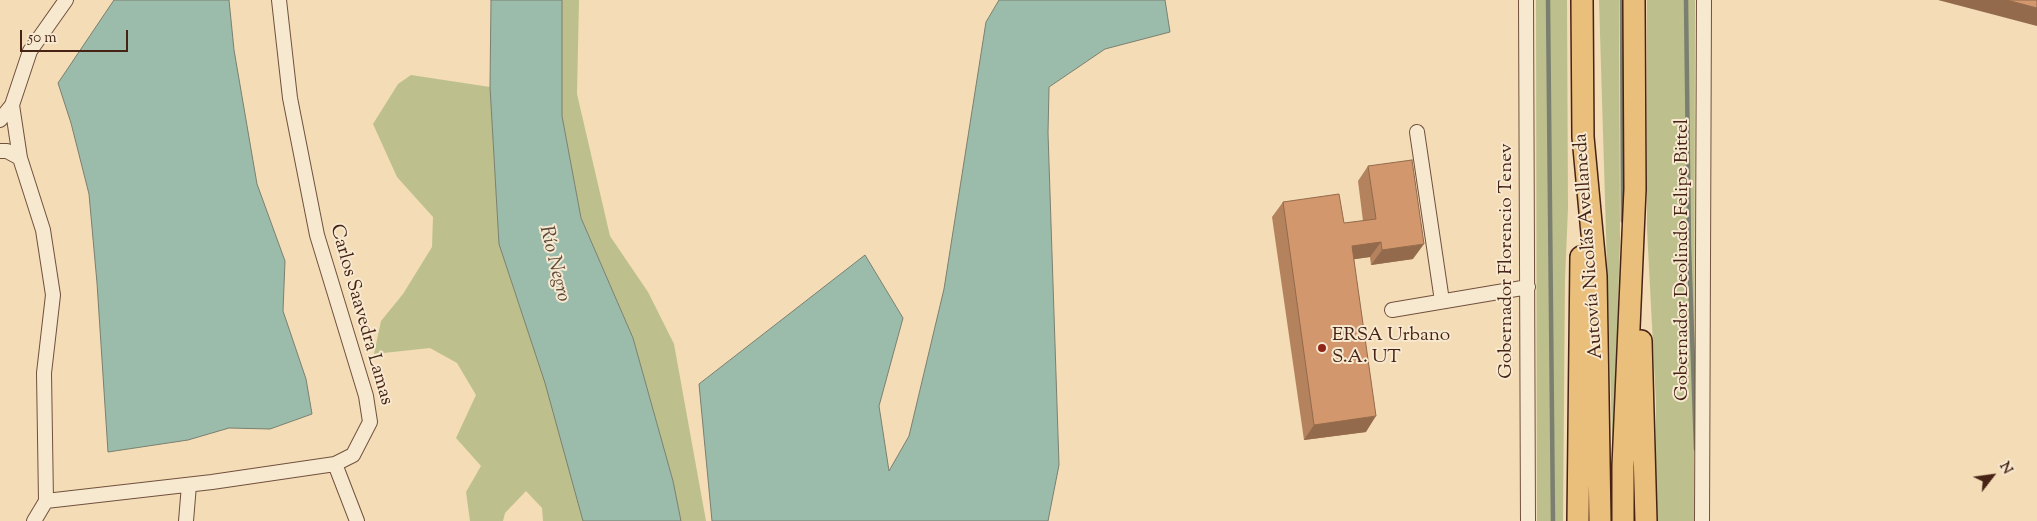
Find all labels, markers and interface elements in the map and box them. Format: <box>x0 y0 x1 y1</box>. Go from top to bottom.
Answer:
scale bar <box>22 20 130 52</box>
text: 50 m <box>28 28 57 49</box>
street label: Gobernador Deolindo Felipe Bittel <box>1673 119 1695 401</box>
street label: Autovía Nicolás Avellaneda <box>1571 132 1609 360</box>
street label: Gobernador Florencio Tenev <box>1497 143 1519 379</box>
street label: Carlos Saavedra Lamas <box>323 222 397 408</box>
water label: Río Negro <box>532 224 574 304</box>
place label: ERSA Urbano S.A. UT <box>1332 326 1450 370</box>
marker: ERSA Urbano S.A. UT <box>1316 342 1328 354</box>
north arrow <box>1967 451 2017 501</box>
text: N <box>1994 459 2016 478</box>

